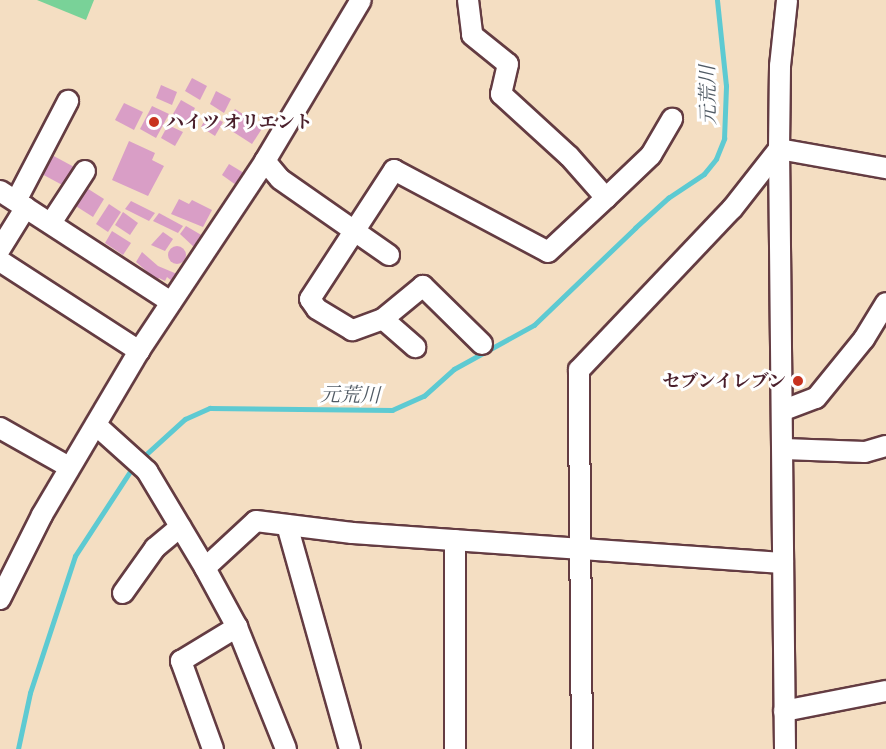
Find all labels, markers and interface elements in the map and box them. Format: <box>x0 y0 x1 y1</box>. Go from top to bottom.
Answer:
water label: 元荒川 <box>695 65 721 125</box>
place label: ハイツ オリエント <box>166 111 313 133</box>
marker: ハイツ オリエント <box>147 115 161 129</box>
place label: セブンイレブン <box>660 370 786 392</box>
marker: セブンイレブン <box>791 374 805 388</box>
water label: 元荒川 <box>320 382 380 408</box>

